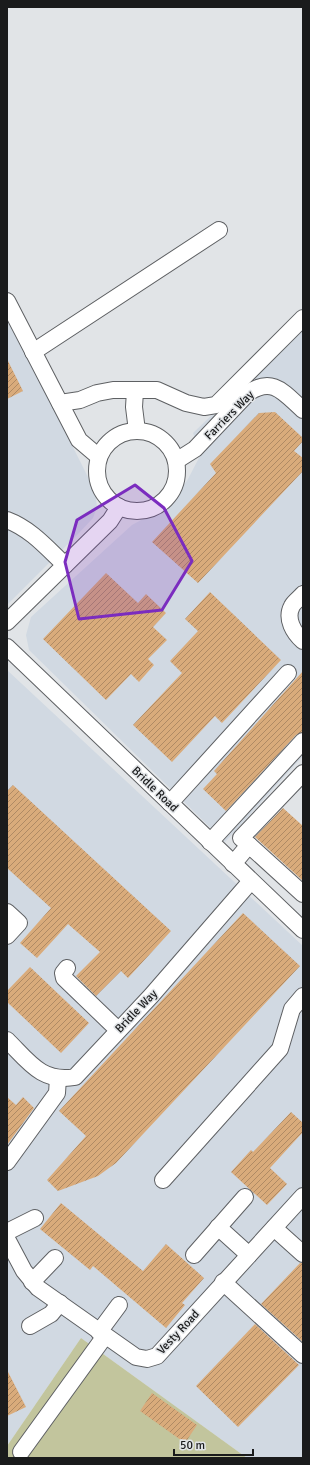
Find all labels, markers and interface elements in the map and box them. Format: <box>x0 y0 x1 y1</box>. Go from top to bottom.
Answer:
street label: Farriers Way <box>201 387 258 443</box>
street label: Bridle Road <box>128 763 181 815</box>
street label: Bridle Way <box>112 986 161 1036</box>
street label: Vesty Road <box>154 1307 203 1358</box>
scale bar <box>174 1431 253 1457</box>
text: 50 m <box>180 1438 205 1453</box>

